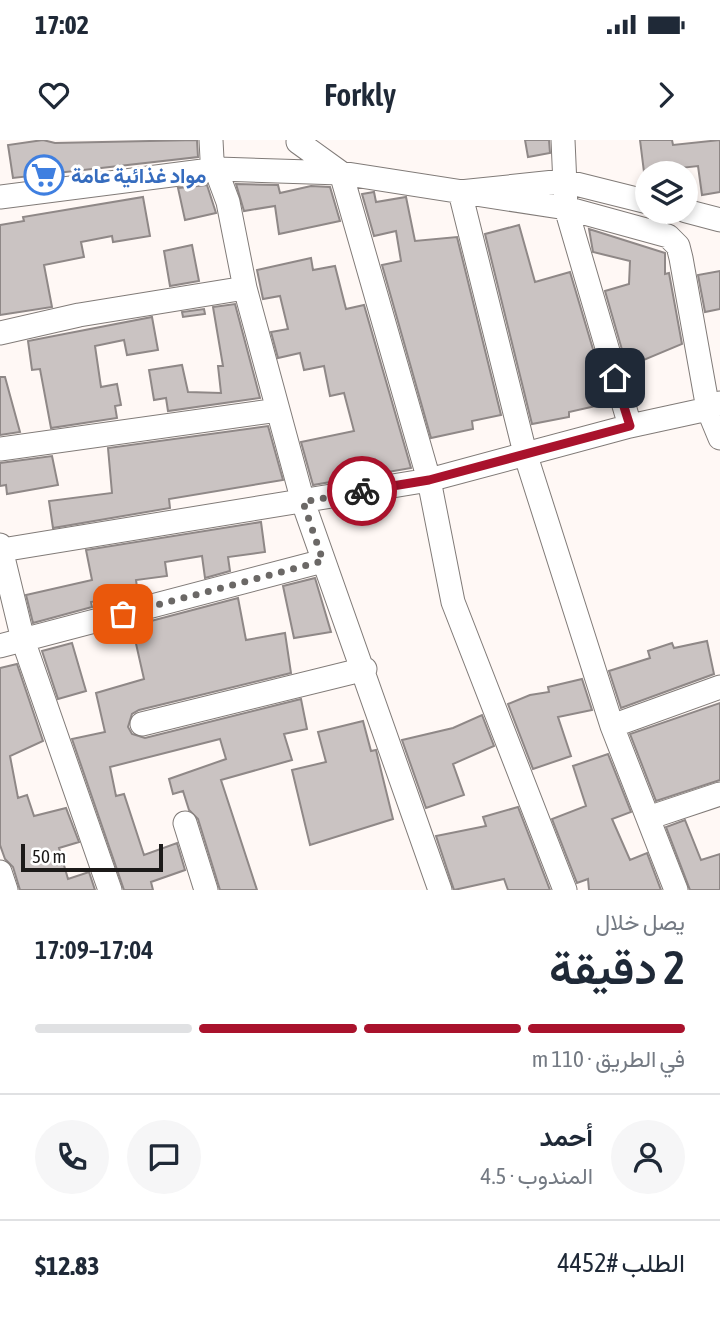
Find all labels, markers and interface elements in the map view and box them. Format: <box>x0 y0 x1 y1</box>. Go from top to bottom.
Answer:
text: 17:02 <box>35 10 89 40</box>
icon: heart <box>35 76 73 114</box>
text: Forkly <box>324 76 396 113</box>
icon: forward <box>647 76 685 114</box>
supermarket icon: مواد غذائية عامة <box>23 154 65 196</box>
map controls <box>635 161 698 224</box>
button: layers <box>635 161 698 224</box>
place label: مواد غذائية عامة <box>71 163 206 189</box>
pin <box>585 348 645 408</box>
icon: home <box>596 359 634 397</box>
courier <box>327 456 397 526</box>
icon: bike <box>343 472 381 510</box>
pin <box>93 584 153 644</box>
icon: bag <box>104 595 142 633</box>
scale bar <box>21 841 163 873</box>
text: 50 m <box>32 845 66 867</box>
text: يصل خلال <box>596 909 685 935</box>
text: 17:04–17:09 <box>35 935 153 965</box>
text: 2 دقيقة <box>549 941 685 994</box>
text: في الطريق · 110 m <box>532 1046 685 1072</box>
button: phone <box>35 1120 109 1194</box>
button: chat <box>127 1120 201 1194</box>
button: person <box>611 1120 685 1194</box>
text: أحمد <box>540 1122 593 1152</box>
text: المندوب · 4.5 <box>481 1163 593 1189</box>
text: الطلب #4452 <box>558 1248 685 1278</box>
text: $12.83 <box>35 1251 99 1281</box>

